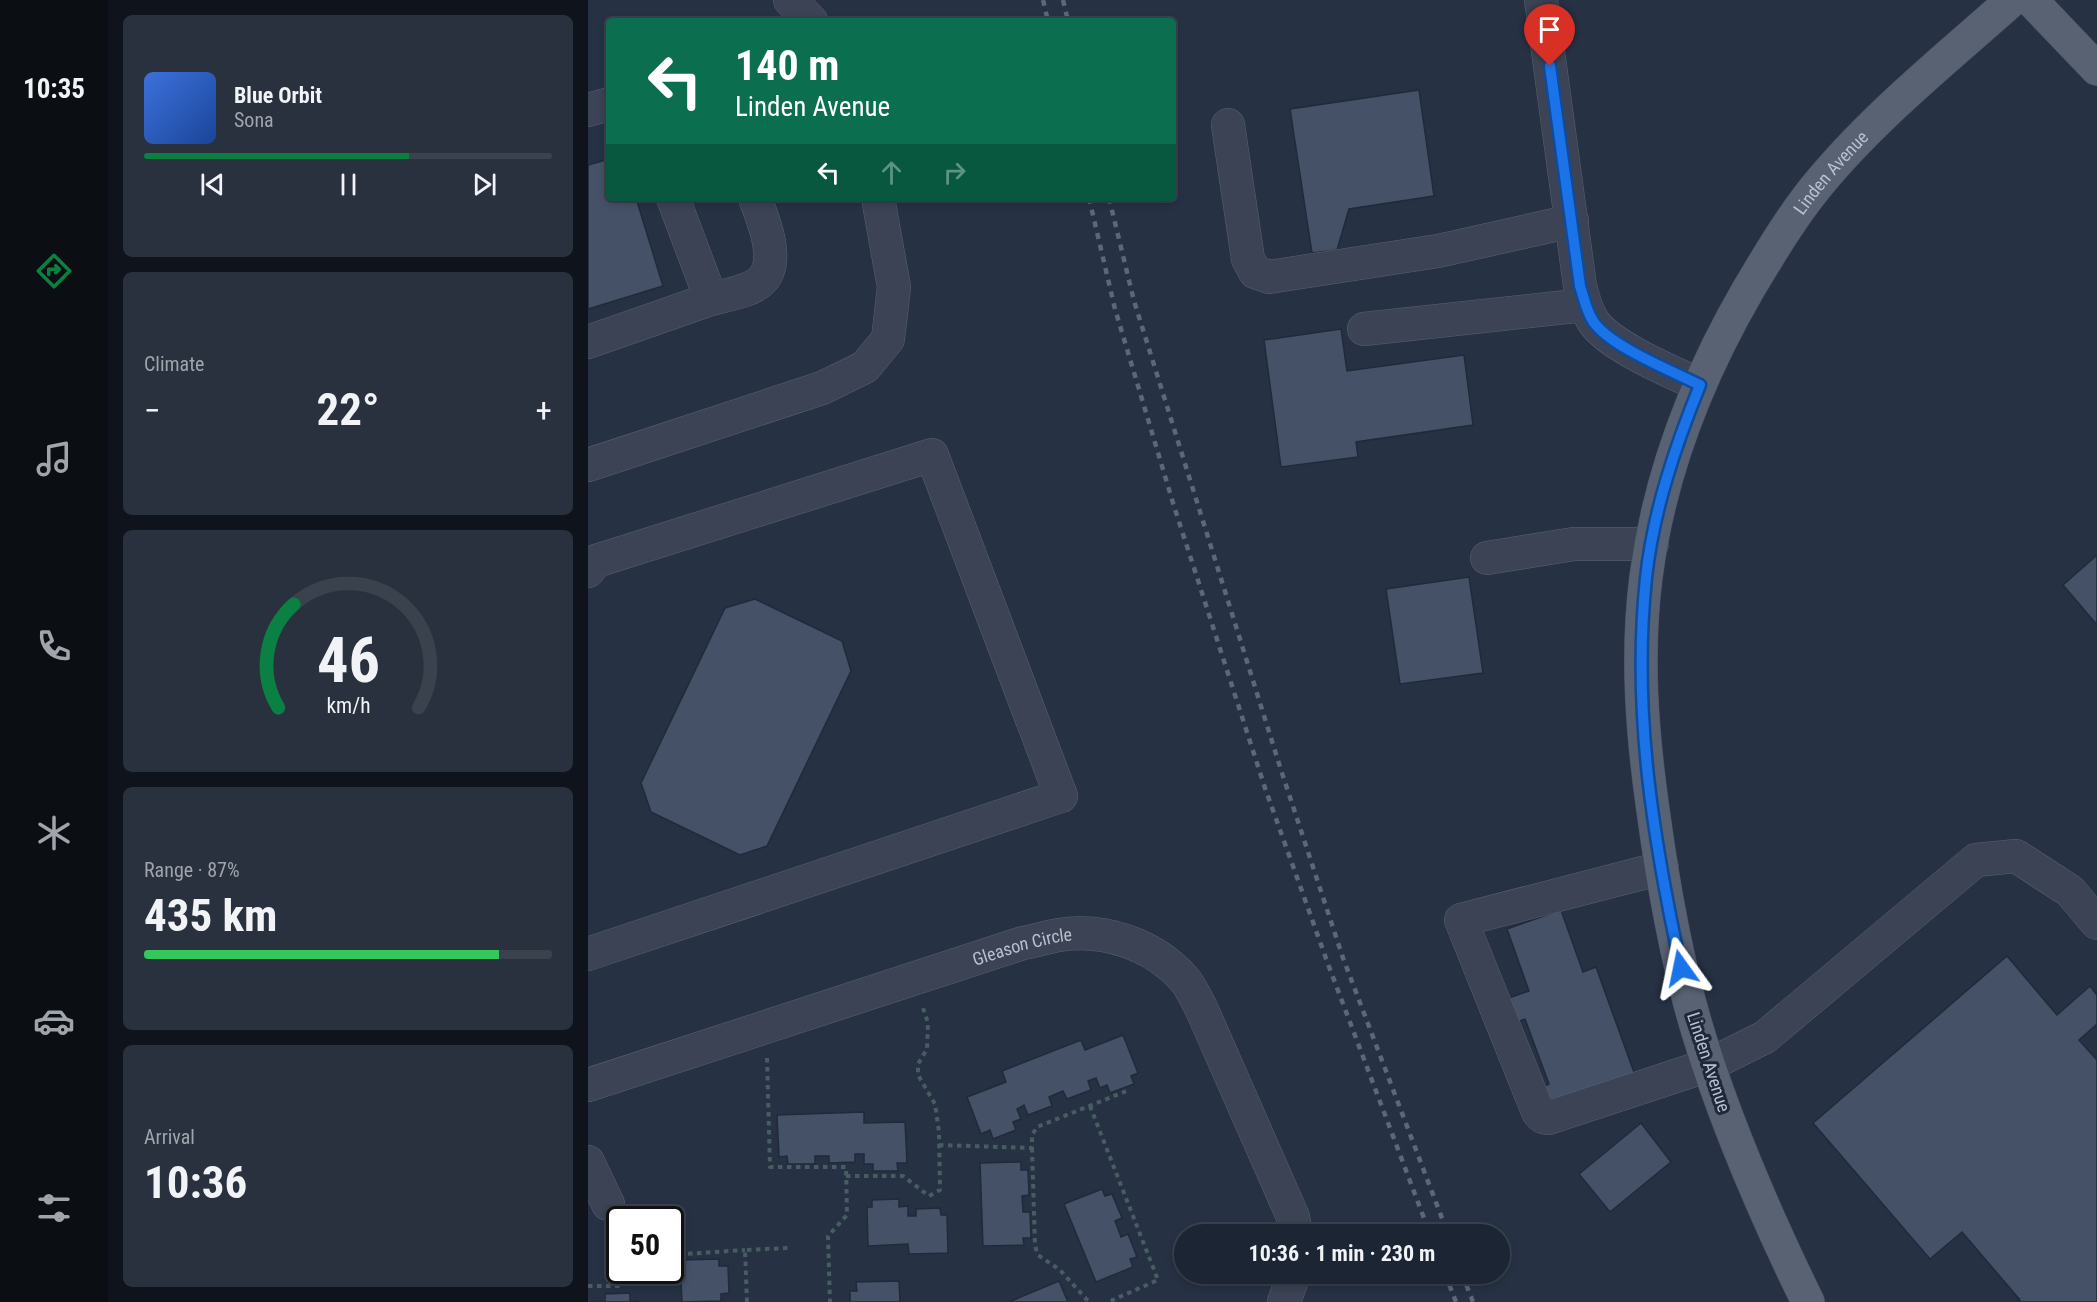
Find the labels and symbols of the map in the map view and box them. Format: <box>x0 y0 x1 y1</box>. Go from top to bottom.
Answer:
pin <box>1524 4 1575 66</box>
street label: Linden Avenue <box>1789 126 1872 218</box>
street label: Gleason Circle <box>969 923 1073 969</box>
position arrow <box>1649 936 1713 1000</box>
street label: Linden Avenue <box>1683 1010 1735 1114</box>
speed limit sign: 50 <box>606 1206 684 1284</box>

